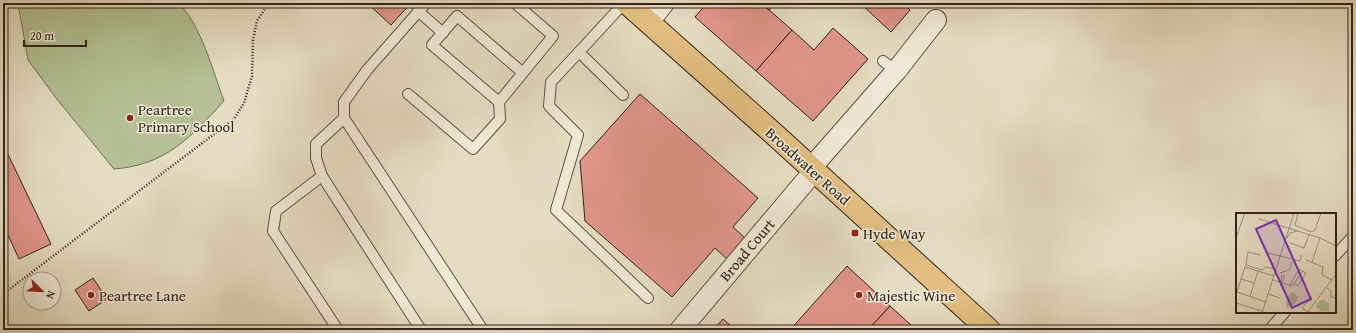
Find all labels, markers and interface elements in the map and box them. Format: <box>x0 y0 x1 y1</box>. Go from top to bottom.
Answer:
scale bar <box>24 22 86 48</box>
text: 20 m <box>30 27 54 44</box>
place label: Peartree Primary School <box>138 99 234 137</box>
marker: Peartree Primary School <box>125 113 135 123</box>
street label: Broadwater Road <box>761 122 855 210</box>
inset map <box>1236 213 1336 313</box>
street label: Broad Court <box>715 214 780 286</box>
place label: Hyde Way <box>863 223 926 244</box>
marker: Hyde Way <box>850 228 860 238</box>
north arrow <box>22 271 62 311</box>
place label: Peartree Lane <box>99 285 186 306</box>
place label: Majestic Wine <box>867 285 955 306</box>
text: N <box>42 288 60 302</box>
marker: Peartree Lane <box>86 290 96 300</box>
marker: Majestic Wine <box>854 290 864 300</box>

